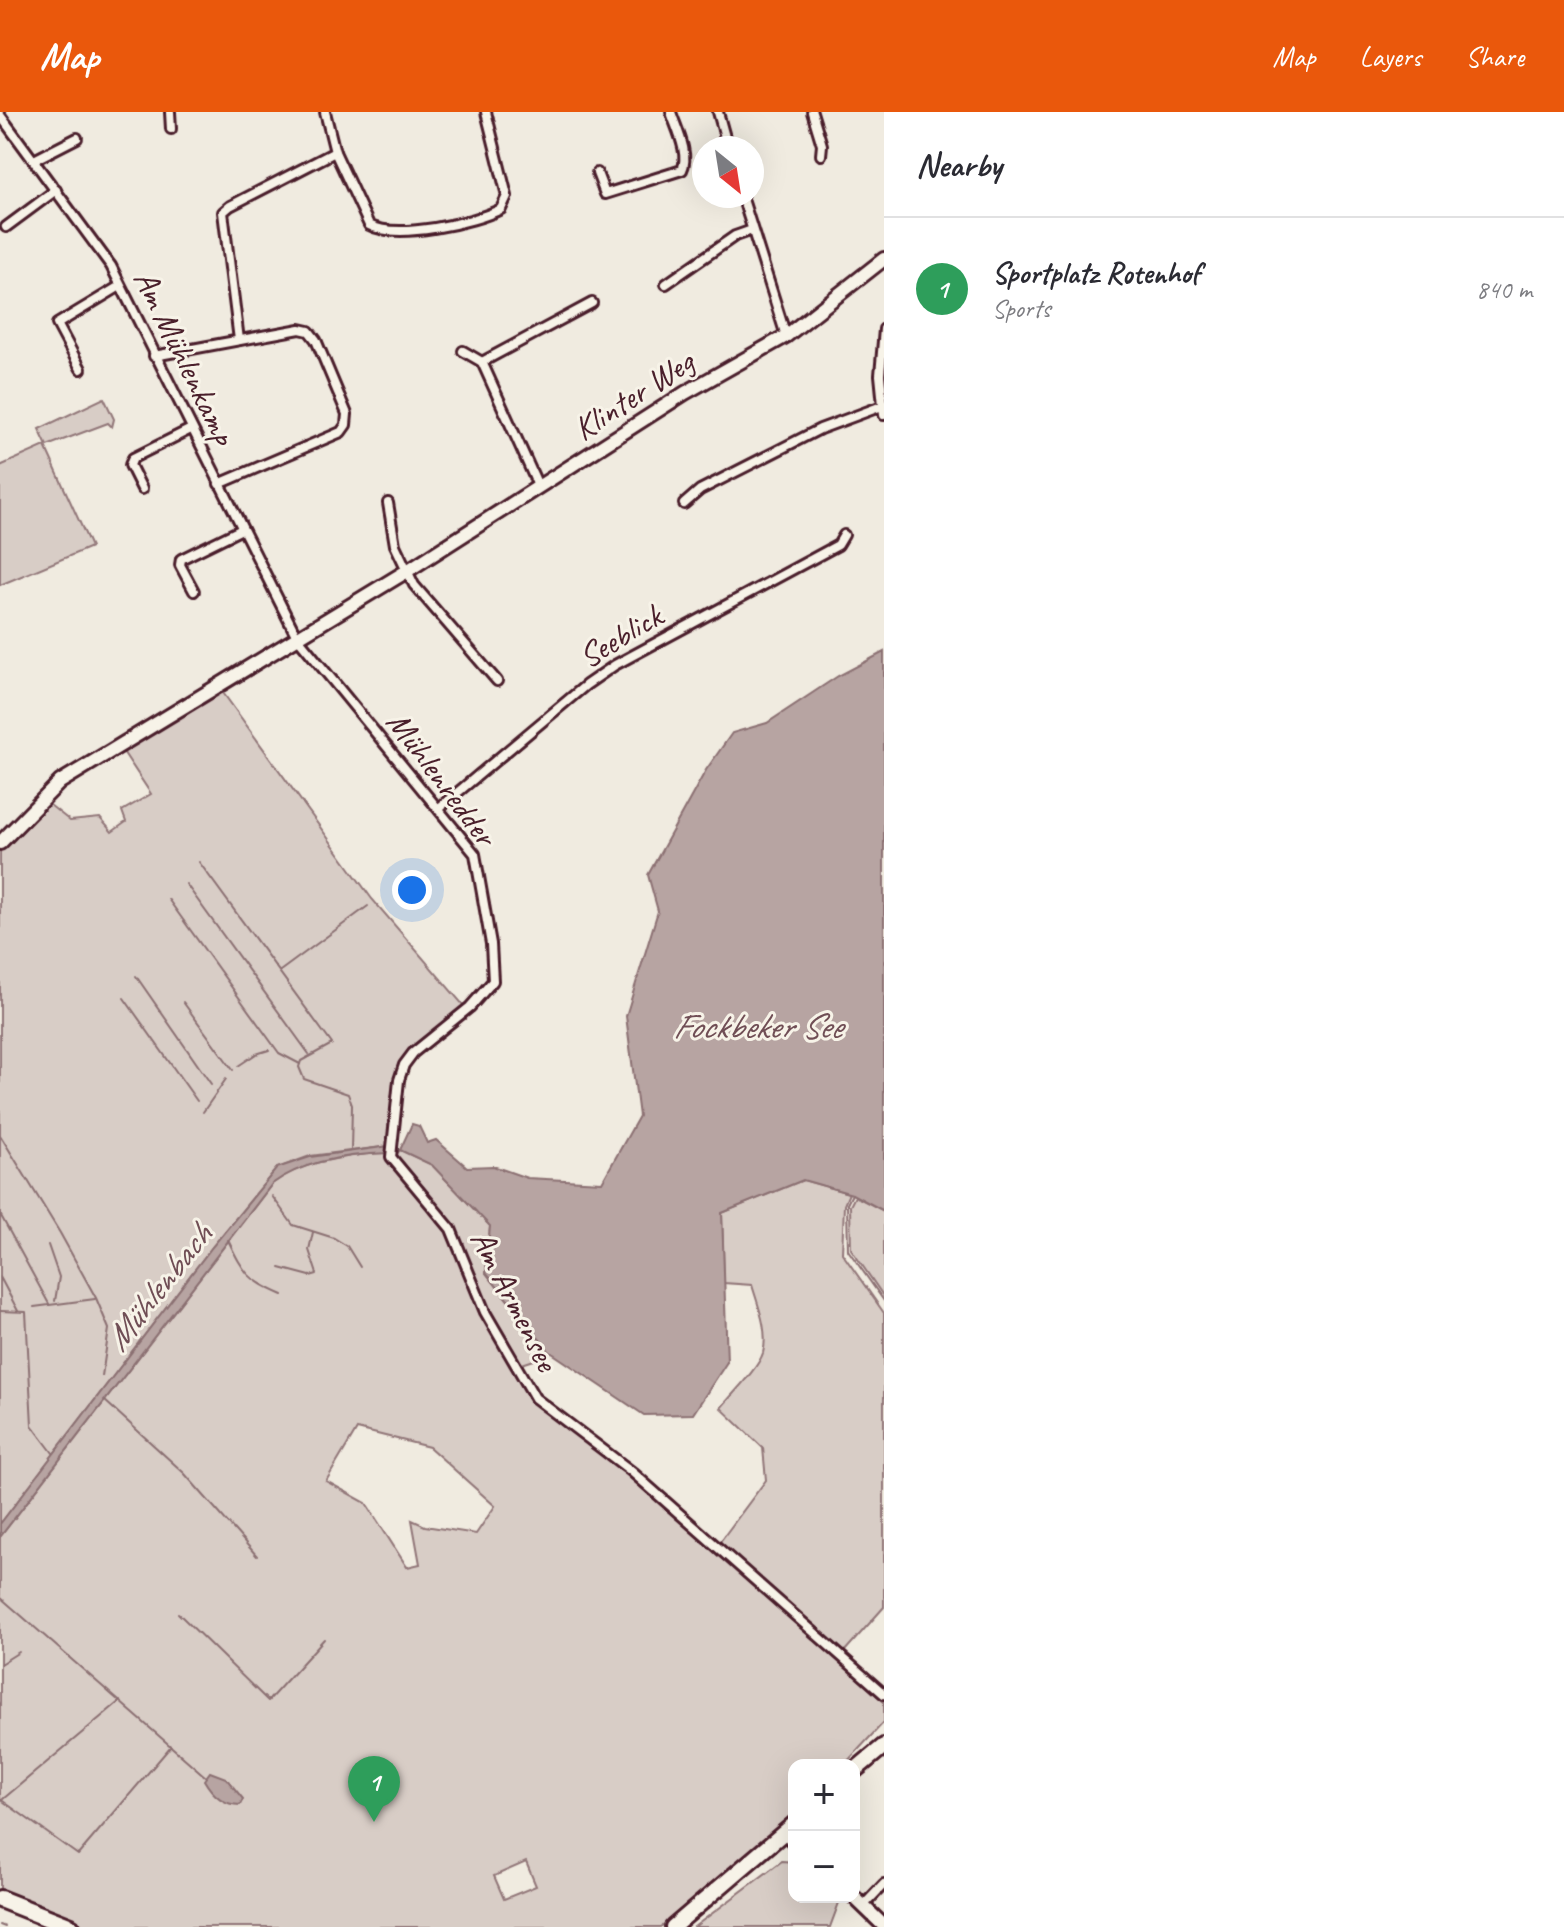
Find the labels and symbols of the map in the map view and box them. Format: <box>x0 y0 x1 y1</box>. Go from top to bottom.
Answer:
north arrow <box>692 136 764 208</box>
street label: Am Mühlenkamp <box>124 263 247 453</box>
street label: Klinter Weg <box>565 339 704 450</box>
street label: Seeblick <box>570 593 672 678</box>
street label: Mühlenredder <box>377 702 509 857</box>
your location <box>392 870 432 910</box>
water label: Fockbeker See <box>673 1003 846 1049</box>
water label: Mühlenbach <box>94 1212 224 1360</box>
street label: Am Armensee <box>461 1222 570 1380</box>
pin: 1 <box>348 1756 400 1822</box>

